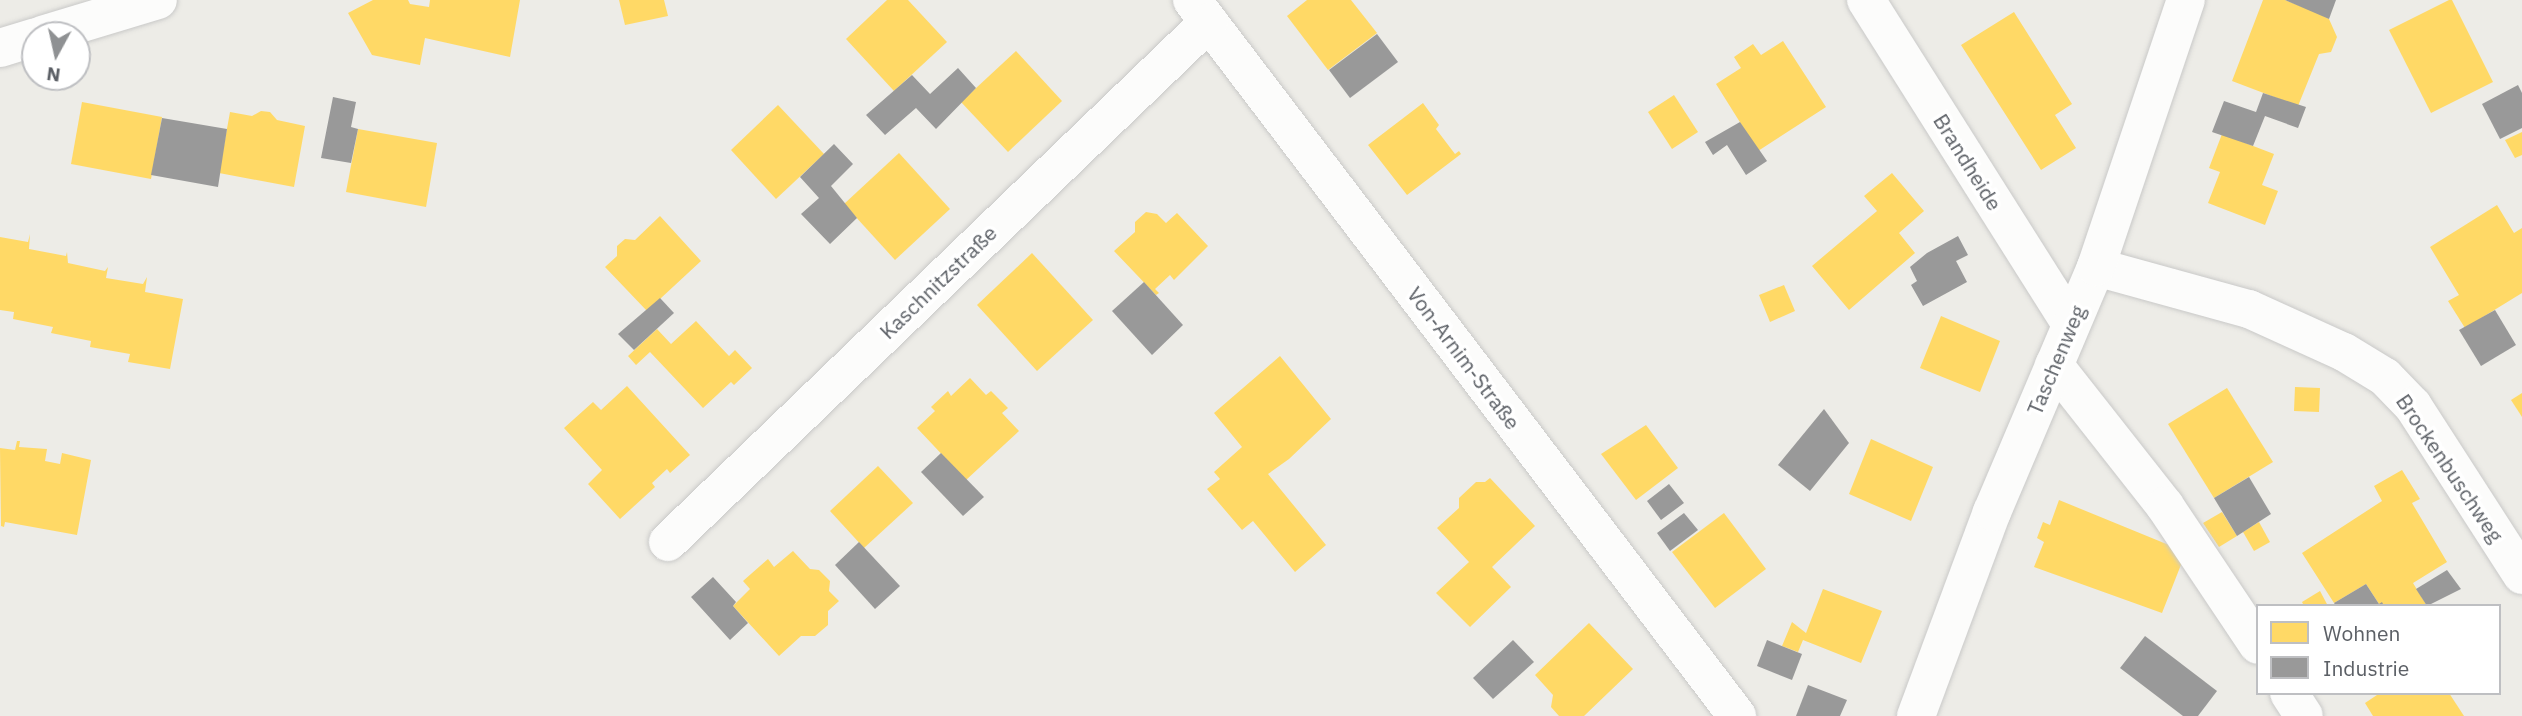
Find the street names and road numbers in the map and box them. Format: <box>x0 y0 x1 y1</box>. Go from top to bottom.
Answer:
street label: Brandheide <box>1928 109 2008 215</box>
street label: Kaschnitzstraße <box>874 220 1002 344</box>
street label: Von-Arnim-Straße <box>1402 282 1526 434</box>
street label: Taschenweg <box>2022 301 2090 419</box>
street label: Brockenbuschweg <box>2391 389 2509 547</box>

